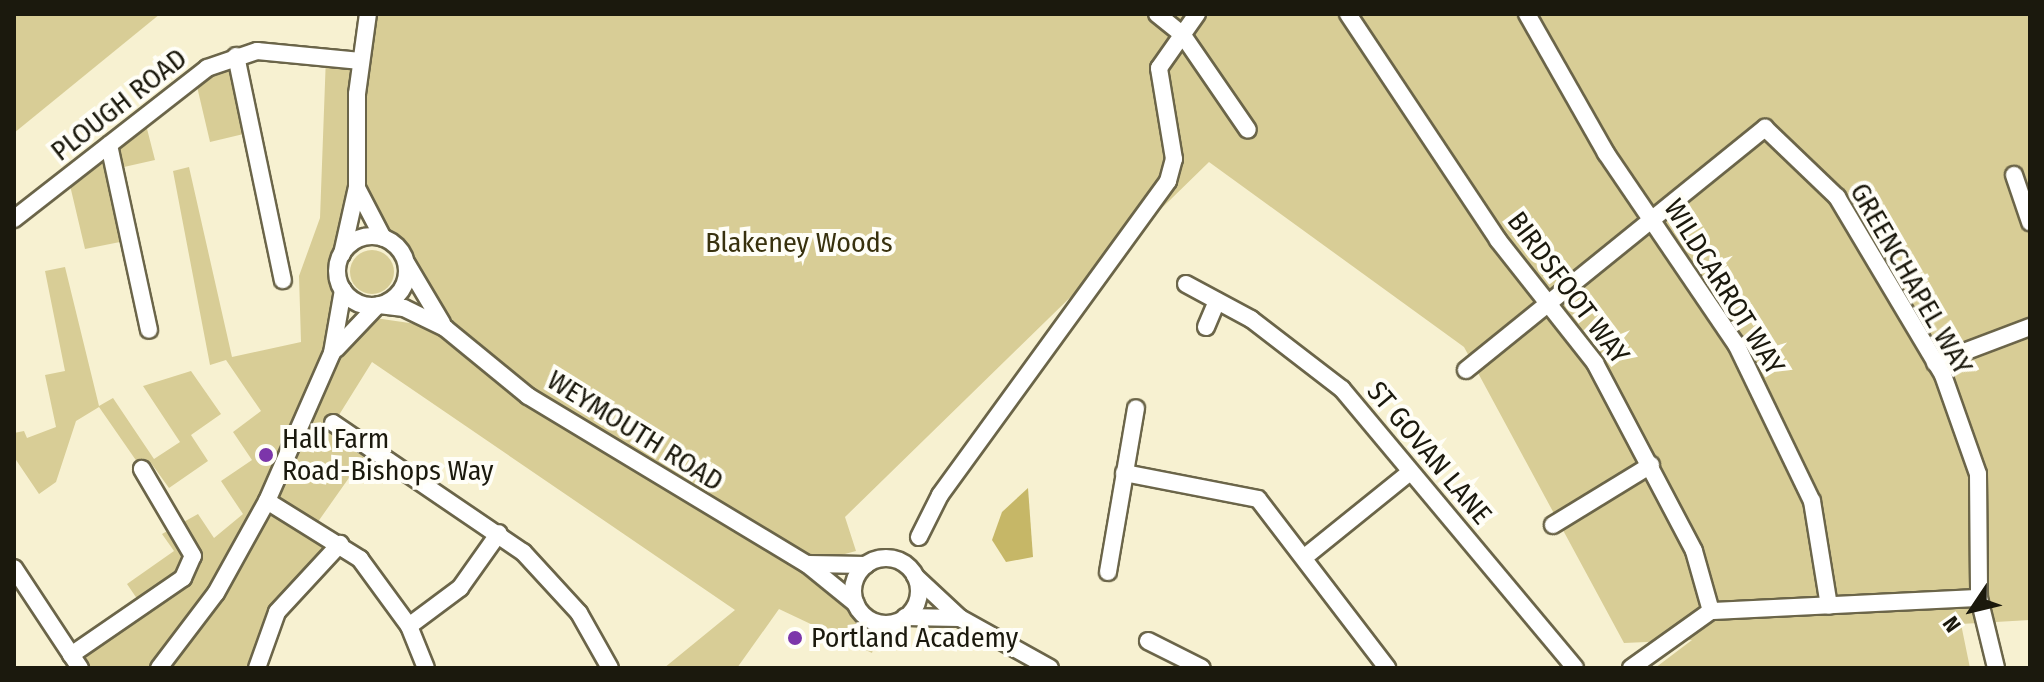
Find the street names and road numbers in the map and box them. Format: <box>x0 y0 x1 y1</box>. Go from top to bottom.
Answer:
street label: PLOUGH ROAD <box>45 42 193 168</box>
street label: GREENCHAPEL WAY <box>1843 177 1979 381</box>
street label: WILDCARROT WAY <box>1657 193 1791 381</box>
street label: BIRDSFOOT WAY <box>1500 205 1636 371</box>
street label: WEYMOUTH ROAD <box>541 364 729 498</box>
street label: ST GOVAN LANE <box>1360 375 1498 531</box>

